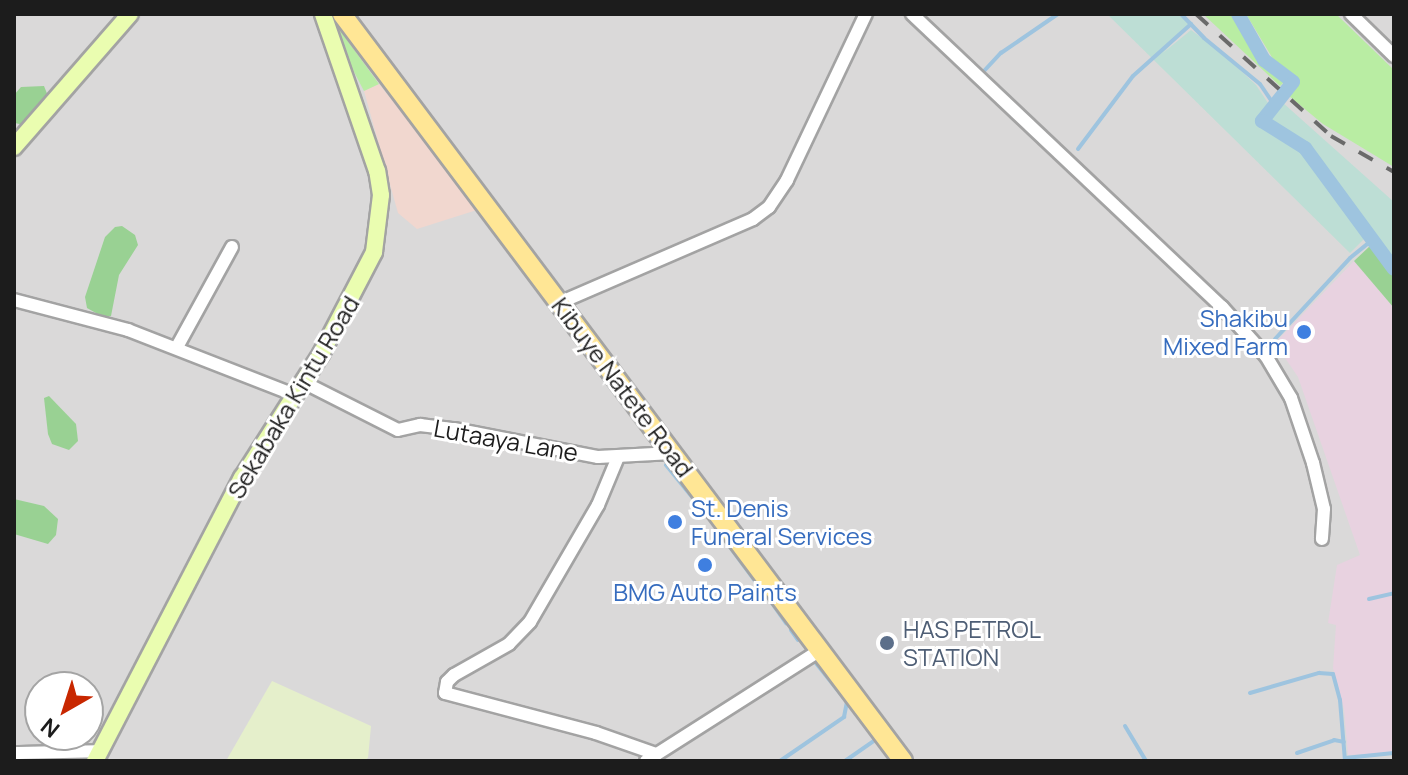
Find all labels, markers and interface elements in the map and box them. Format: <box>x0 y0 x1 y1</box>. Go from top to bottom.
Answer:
street label: Sekabaka Kintu Road <box>221 290 365 504</box>
street label: Kibuye Natete Road <box>546 292 700 482</box>
place label: Shakibu Mixed Farm <box>1163 304 1288 360</box>
marker: Shakibu Mixed Farm <box>1295 323 1313 341</box>
street label: Lutaaya Lane <box>432 413 580 467</box>
place label: St. Denis Funeral Services <box>691 494 872 550</box>
marker: St. Denis Funeral Services <box>666 513 684 531</box>
marker: BMG Auto Paints <box>696 556 714 574</box>
place label: BMG Auto Paints <box>613 578 797 606</box>
place label: HAS PETROL STATION <box>903 615 1041 671</box>
marker: HAS PETROL STATION <box>878 634 896 652</box>
north arrow <box>24 671 104 751</box>
text: N <box>35 711 66 745</box>

